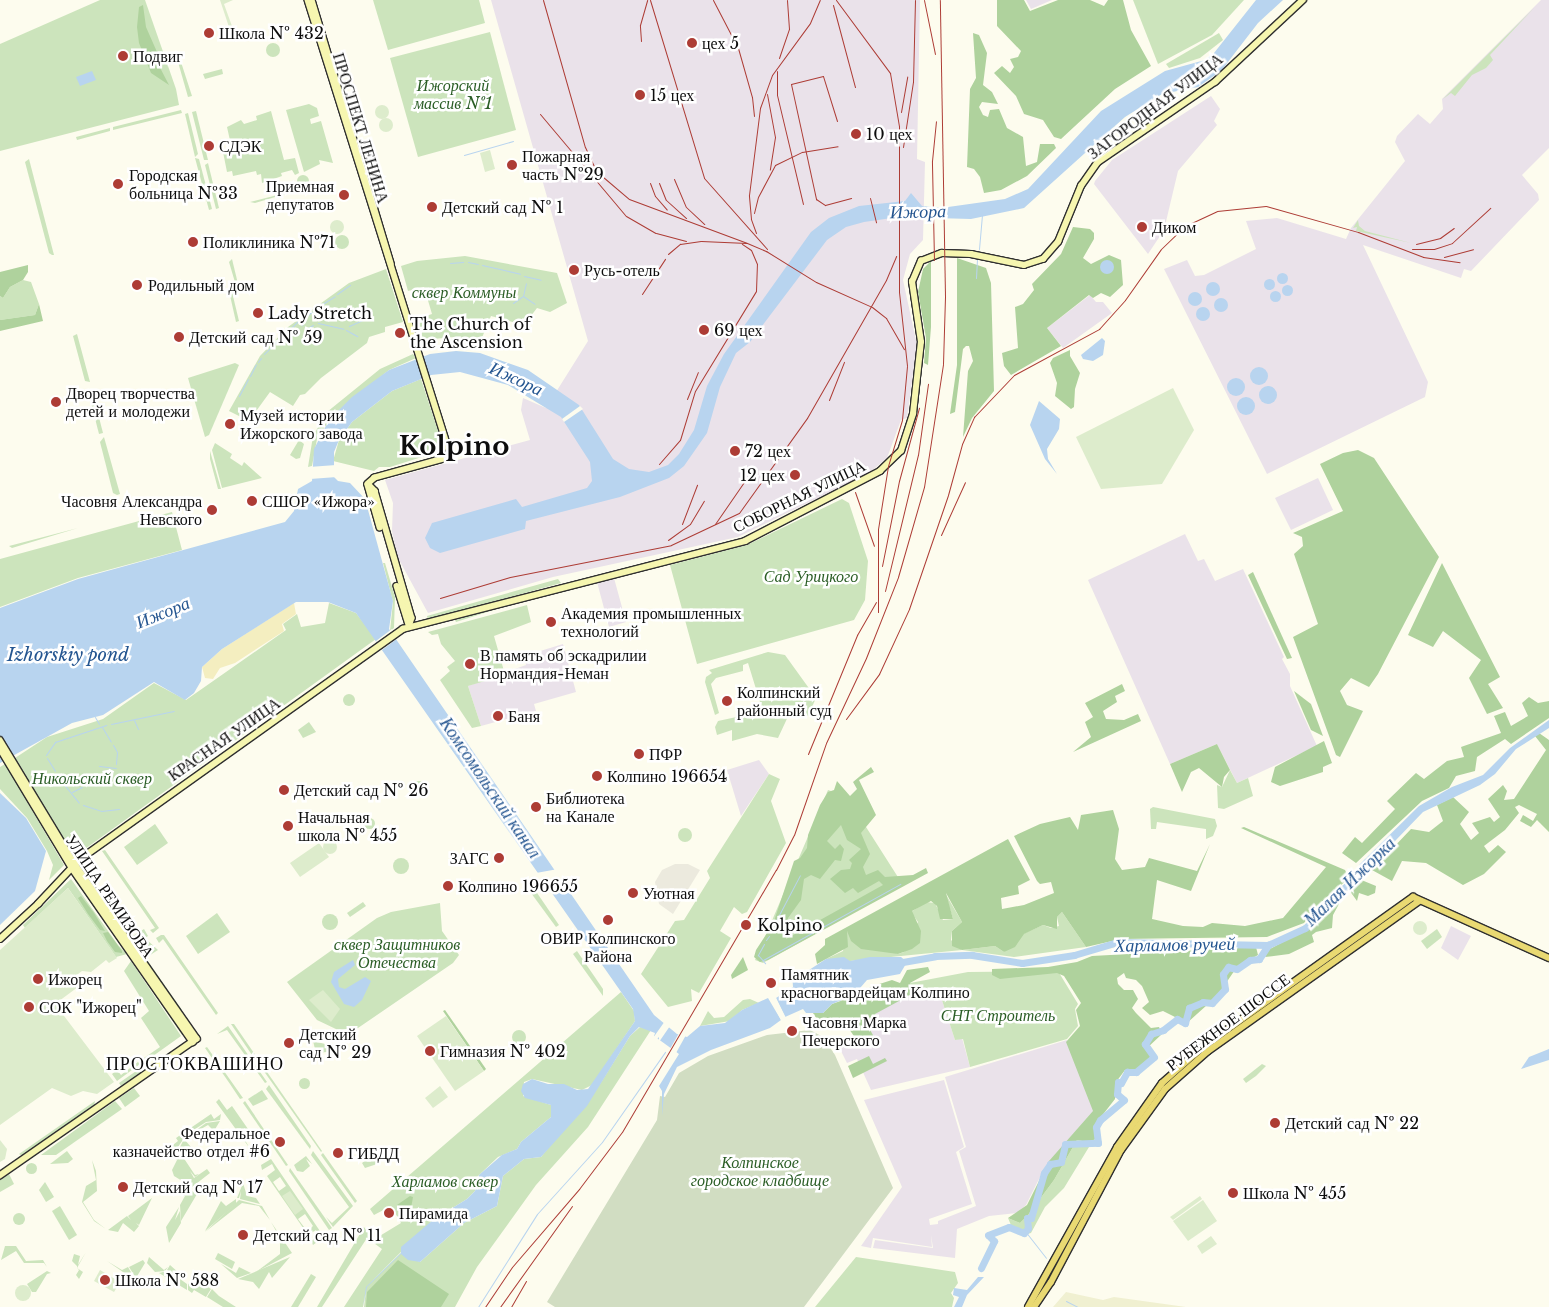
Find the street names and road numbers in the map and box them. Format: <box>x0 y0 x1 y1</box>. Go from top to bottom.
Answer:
street label: ЗАГОРОДНАЯ УЛИЦА <box>1084 49 1226 163</box>
street label: ПРОСПЕКТ ЛЕНИНА <box>329 50 393 206</box>
street label: СОБОРНАЯ УЛИЦА <box>730 456 868 536</box>
street label: КРАСНАЯ УЛИЦА <box>164 693 284 785</box>
street label: УЛИЦА РЕМИЗОВА <box>62 831 158 961</box>
street label: РУБЕЖНОЕ ШОССЕ <box>1162 969 1294 1075</box>

